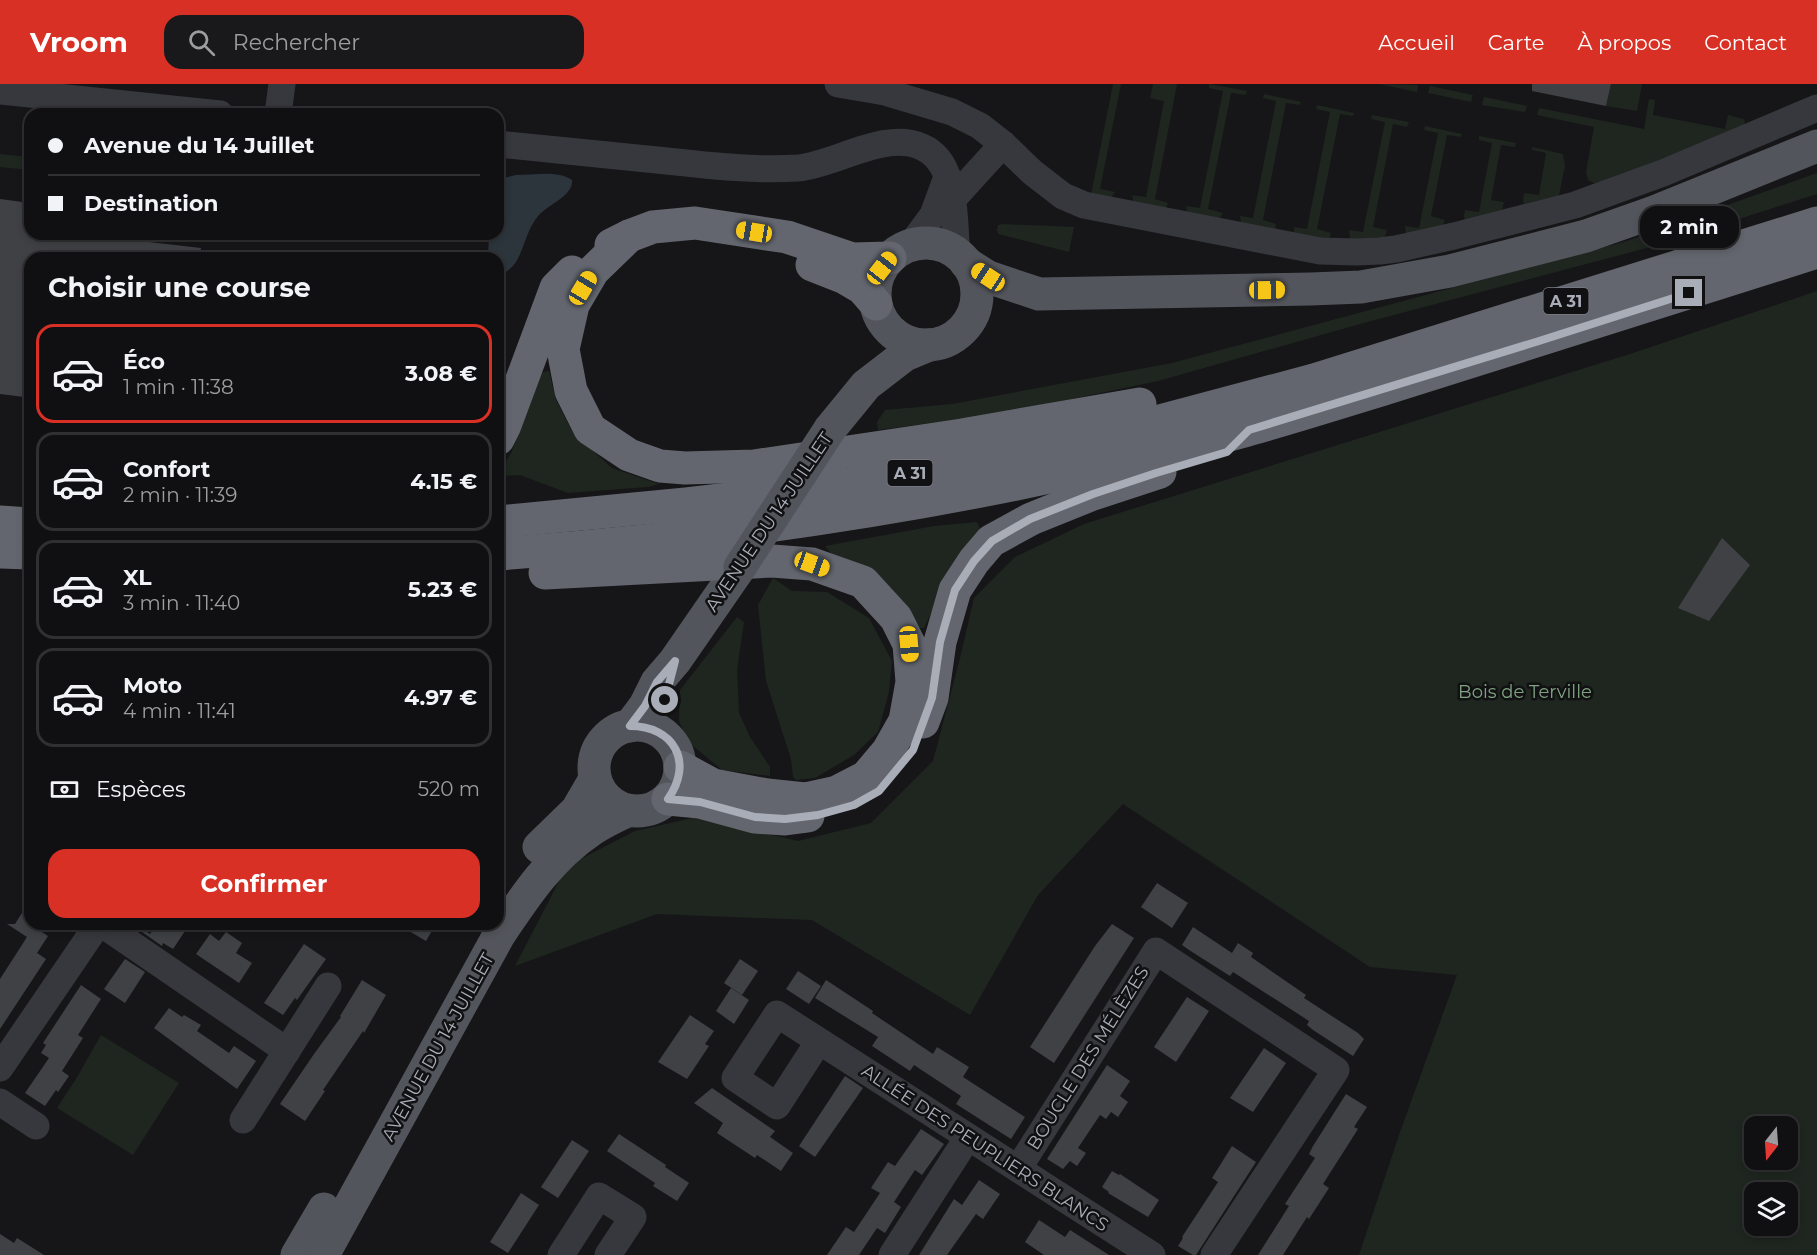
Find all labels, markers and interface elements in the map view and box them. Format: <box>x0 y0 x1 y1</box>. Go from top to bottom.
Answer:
search box <box>164 15 584 69</box>
text: Vroom <box>30 25 128 59</box>
icon: search <box>185 26 218 59</box>
text: Rechercher <box>233 29 360 56</box>
text: Accueil <box>1378 30 1455 55</box>
text: Carte <box>1488 30 1544 55</box>
text: À propos <box>1577 30 1671 55</box>
text: Contact <box>1704 30 1787 55</box>
text: Avenue du 14 Juillet <box>84 132 314 159</box>
text: Destination <box>84 190 219 217</box>
callout: 2 min <box>1640 206 1738 248</box>
text: 2 min <box>1660 215 1719 239</box>
car <box>735 220 773 244</box>
car <box>864 248 900 288</box>
car <box>968 260 1008 294</box>
car <box>566 268 600 308</box>
text: Choisir une course <box>48 271 311 304</box>
route end <box>1675 279 1702 306</box>
car <box>1249 281 1285 299</box>
road number: A 31 <box>1544 288 1588 314</box>
icon: car <box>51 347 105 401</box>
text: Éco <box>123 348 165 375</box>
text: 3.08 € <box>405 360 477 387</box>
text: 1 min · 11:38 <box>123 375 234 399</box>
street label: AVENUE DU 14 JUILLET <box>701 428 838 616</box>
icon: car <box>51 455 105 509</box>
text: Confort <box>123 456 210 483</box>
road number: A 31 <box>888 460 932 486</box>
text: 4.15 € <box>410 468 477 495</box>
text: 2 min · 11:39 <box>123 483 237 507</box>
car <box>792 549 832 579</box>
icon: car <box>51 563 105 617</box>
text: XL <box>123 564 152 591</box>
text: 5.23 € <box>408 576 477 603</box>
text: 3 min · 11:40 <box>123 591 240 615</box>
car <box>898 625 920 663</box>
icon: car <box>51 671 105 725</box>
text: Moto <box>123 672 182 699</box>
park label: Bois de Terville <box>1458 681 1592 703</box>
text: 4.97 € <box>404 684 477 711</box>
route start <box>651 686 678 713</box>
text: 4 min · 11:41 <box>123 699 236 723</box>
icon: cash <box>48 773 81 806</box>
text: Espèces <box>96 776 186 803</box>
text: 520 m <box>418 777 480 801</box>
button: Confirmer <box>48 849 480 918</box>
street label: AVENUE DU 14 JUILLET <box>377 949 499 1145</box>
street label: BOUCLE DES MÉLÈZES <box>1022 962 1154 1154</box>
street label: ALLÉE DES PEUPLIERS BLANCS <box>857 1060 1113 1236</box>
north arrow <box>1744 1116 1798 1170</box>
map controls <box>1744 1116 1798 1236</box>
button: layers <box>1744 1182 1798 1236</box>

